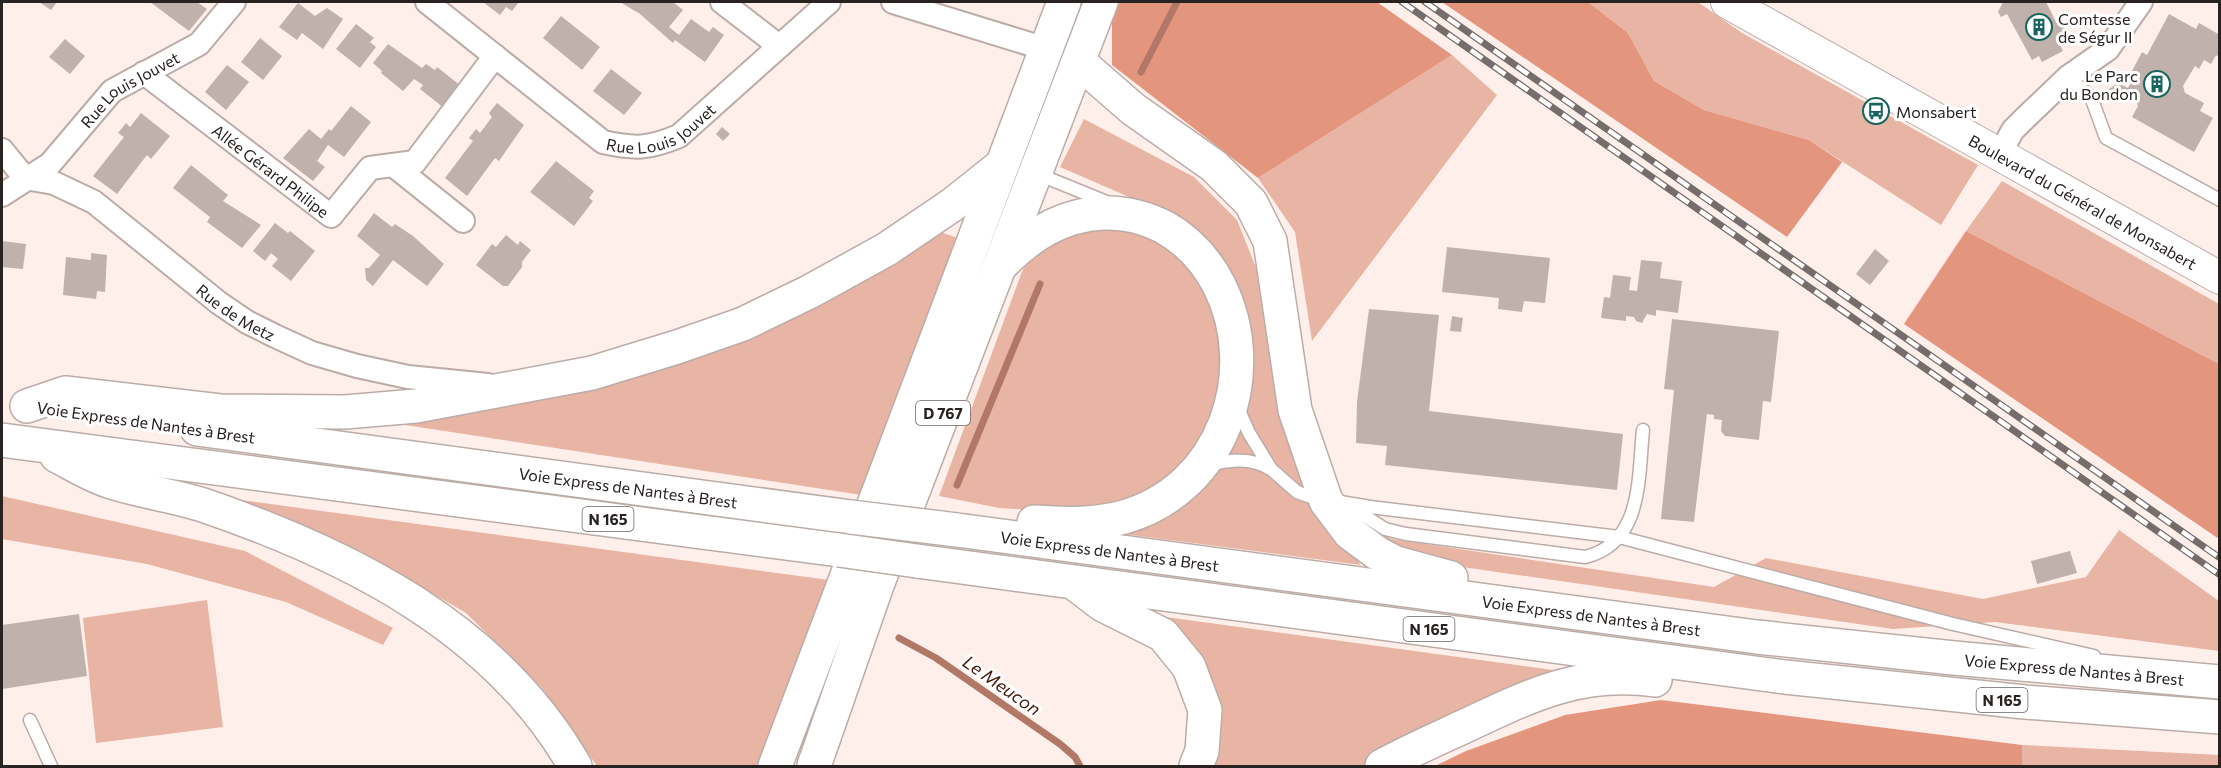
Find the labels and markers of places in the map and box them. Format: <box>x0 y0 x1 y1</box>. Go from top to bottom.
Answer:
place label: Comtesse de Ségur II <box>2058 9 2133 46</box>
building icon: Comtesse de Ségur II <box>2024 12 2054 42</box>
place label: Le Parc du Bondon <box>2060 66 2138 103</box>
building icon: Le Parc du Bondon <box>2142 69 2172 99</box>
bus stop icon: Monsabert <box>1861 96 1891 126</box>
place label: Monsabert <box>1896 102 1977 121</box>

